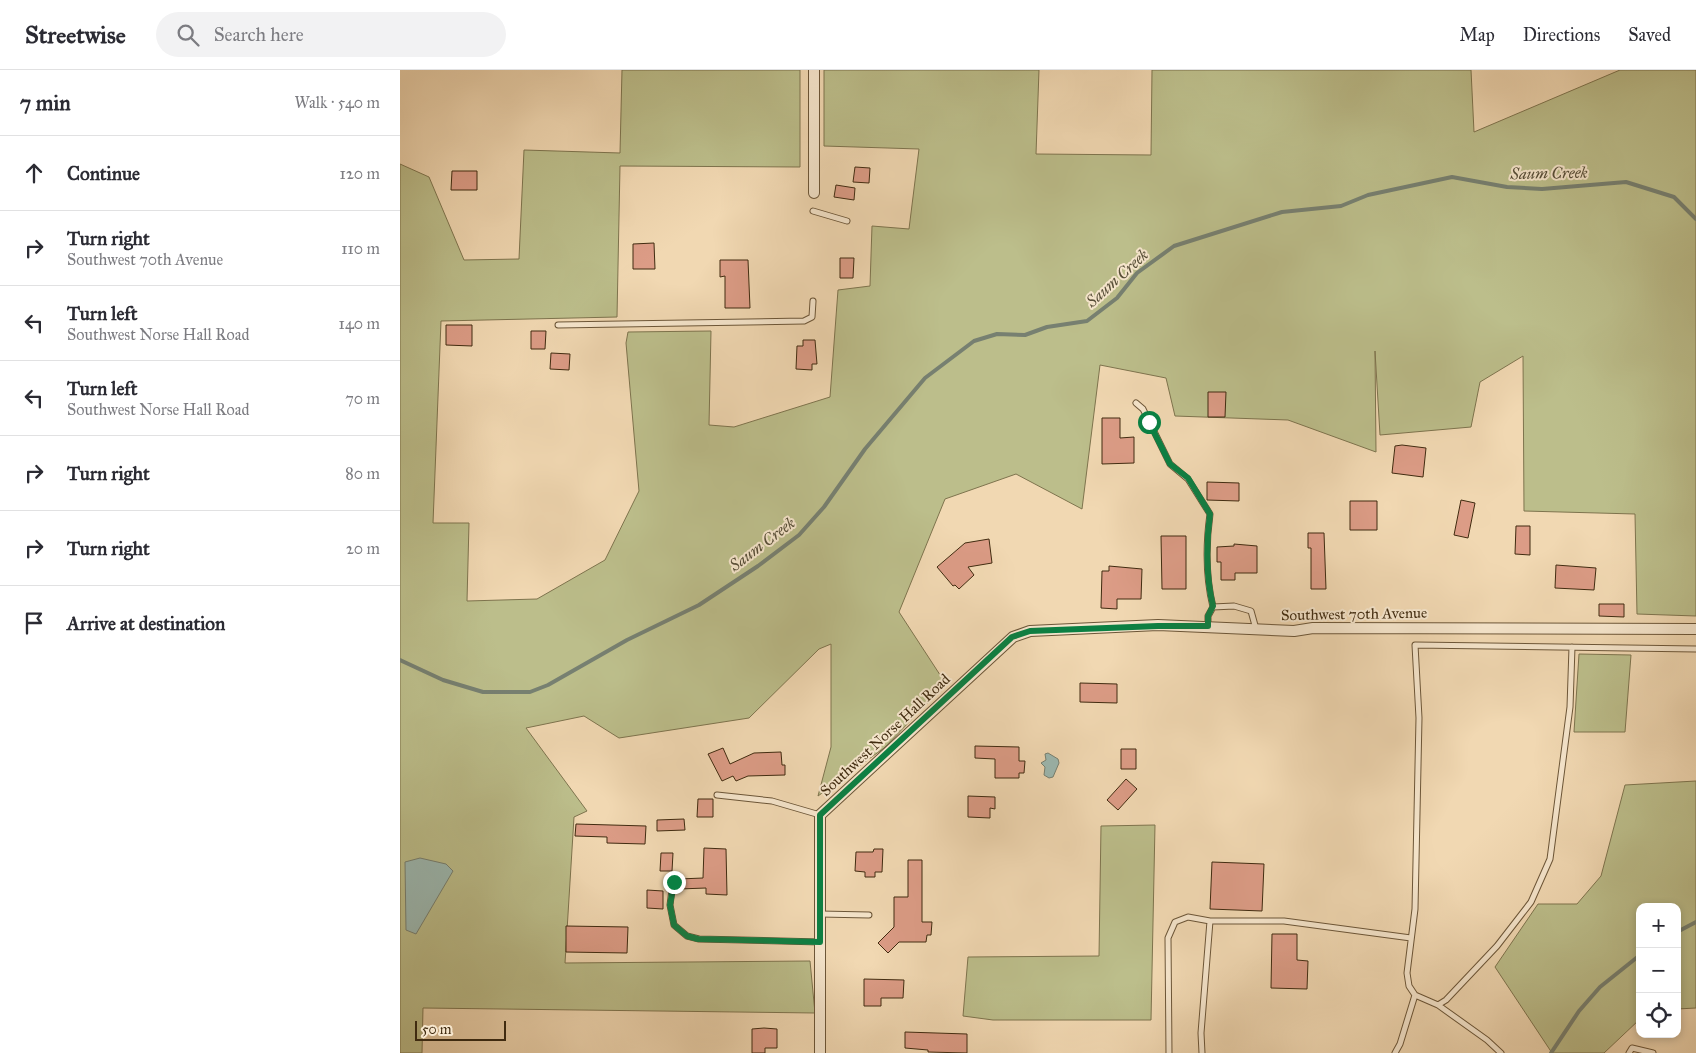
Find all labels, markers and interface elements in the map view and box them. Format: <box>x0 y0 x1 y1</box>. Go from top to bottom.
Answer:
search box <box>156 12 506 57</box>
text: Streetwise <box>25 20 126 50</box>
icon: search <box>174 21 202 49</box>
text: Search here <box>214 23 304 46</box>
text: Map <box>1459 24 1495 46</box>
text: Directions <box>1523 24 1600 46</box>
text: Saved <box>1628 24 1671 46</box>
text: 7 min <box>20 90 71 116</box>
text: Walk · 540 m <box>295 93 380 112</box>
icon: ahead <box>20 159 48 187</box>
text: Continue <box>67 162 140 185</box>
water label: Saum Creek <box>1509 163 1588 183</box>
text: 120 m <box>340 164 380 183</box>
text: Turn right <box>67 227 150 250</box>
icon: right <box>20 234 48 262</box>
text: 110 m <box>341 239 380 258</box>
water label: Saum Creek <box>1081 245 1152 312</box>
text: Southwest 70th Avenue <box>67 250 223 269</box>
text: Turn left <box>67 302 137 325</box>
icon: left <box>20 309 48 337</box>
text: 140 m <box>339 314 380 333</box>
text: Southwest Norse Hall Road <box>67 325 249 344</box>
text: Turn left <box>67 377 137 400</box>
icon: left <box>20 384 48 412</box>
text: 70 m <box>345 389 380 408</box>
text: Southwest Norse Hall Road <box>67 400 249 419</box>
route start <box>1138 411 1161 434</box>
icon: right <box>20 459 48 487</box>
text: Turn right <box>67 462 150 485</box>
text: 80 m <box>345 464 380 483</box>
water label: Saum Creek <box>725 513 799 575</box>
icon: right <box>20 534 48 562</box>
text: Turn right <box>67 537 150 560</box>
text: 20 m <box>346 539 380 558</box>
street label: Southwest 70th Avenue <box>1281 604 1427 624</box>
icon: arrive <box>20 609 48 637</box>
text: Arrive at destination <box>67 612 225 635</box>
street label: Southwest Norse Hall Road <box>816 670 954 800</box>
route end <box>663 871 686 894</box>
map controls <box>1636 903 1681 1038</box>
button: + <box>1636 903 1681 948</box>
button: − <box>1636 948 1681 993</box>
button: locate <box>1636 993 1681 1038</box>
scale bar <box>415 1018 506 1041</box>
text: 50 m <box>422 1021 451 1038</box>

